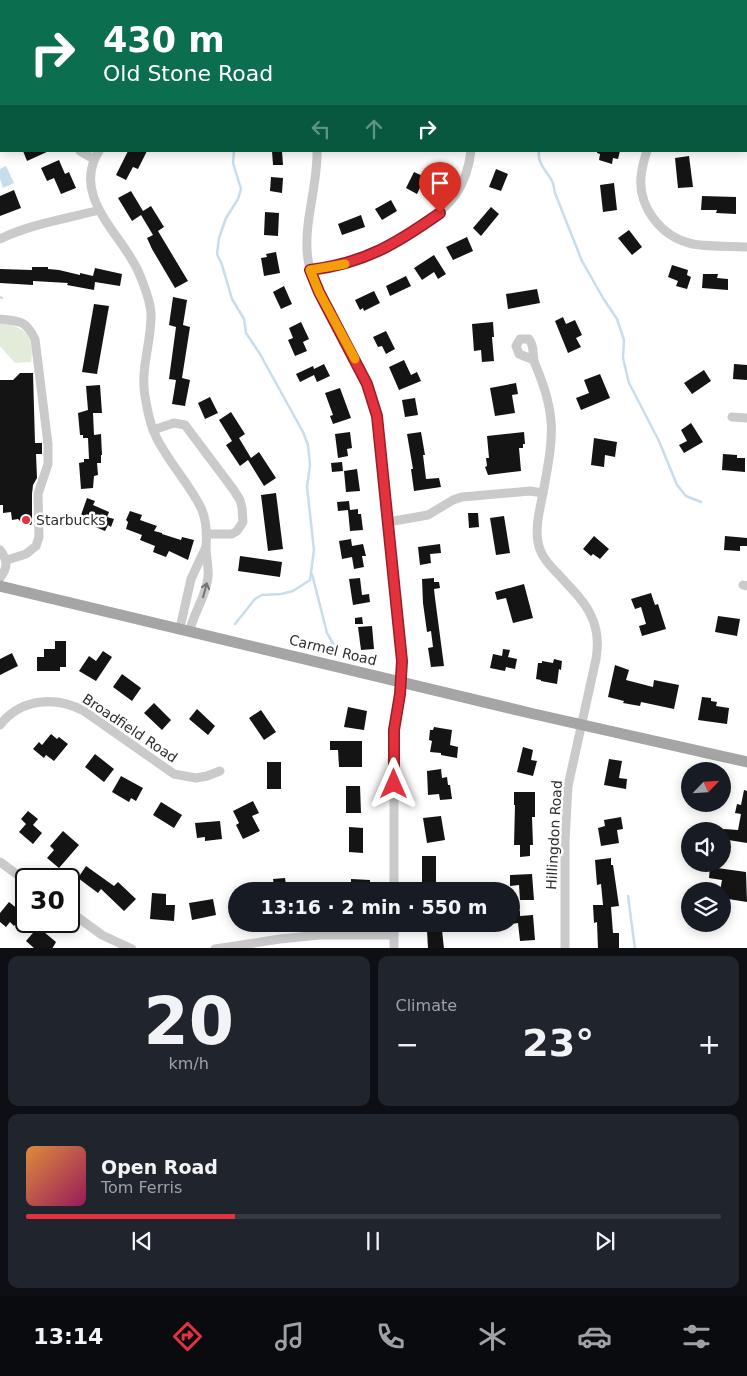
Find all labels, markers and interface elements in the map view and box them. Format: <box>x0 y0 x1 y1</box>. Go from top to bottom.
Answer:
icon: right <box>20 20 85 85</box>
text: 430 m <box>103 20 225 60</box>
text: Old Stone Road <box>103 61 273 86</box>
icon: left <box>307 115 335 143</box>
icon: ahead <box>360 115 388 143</box>
icon: right <box>413 115 441 143</box>
pin <box>419 162 461 213</box>
icon: arrive <box>426 169 454 197</box>
place label: Starbucks <box>36 512 106 528</box>
marker: Starbucks <box>20 514 32 526</box>
one-way arrow <box>201 582 210 598</box>
street label: Carmel Road <box>288 631 378 669</box>
street label: Broadfield Road <box>80 690 180 766</box>
position arrow <box>367 757 419 809</box>
north arrow <box>681 762 731 812</box>
map controls <box>681 762 731 932</box>
street label: Hillingdon Road <box>543 780 565 890</box>
button: sound <box>681 822 731 872</box>
speed limit sign: 30 <box>15 868 80 933</box>
button: layers <box>681 882 731 932</box>
text: 13:16 · 2 min · 550 m <box>260 896 488 918</box>
text: 20 <box>144 984 234 1059</box>
text: Climate <box>396 996 457 1015</box>
text: 23° <box>522 1021 594 1065</box>
text: − <box>396 1028 419 1061</box>
text: + <box>698 1028 721 1061</box>
text: km/h <box>169 1054 209 1073</box>
text: Open Road <box>101 1156 218 1178</box>
text: Tom Ferris <box>101 1178 182 1197</box>
icon: previous <box>128 1227 156 1255</box>
icon: pause <box>359 1227 387 1255</box>
icon: next <box>591 1227 619 1255</box>
icon: directions <box>170 1319 205 1354</box>
icon: music <box>272 1319 307 1354</box>
icon: phone <box>373 1319 408 1354</box>
icon: climate <box>475 1319 510 1354</box>
icon: car <box>577 1319 612 1354</box>
icon: filters <box>679 1319 714 1354</box>
text: 13:14 <box>33 1324 103 1349</box>

